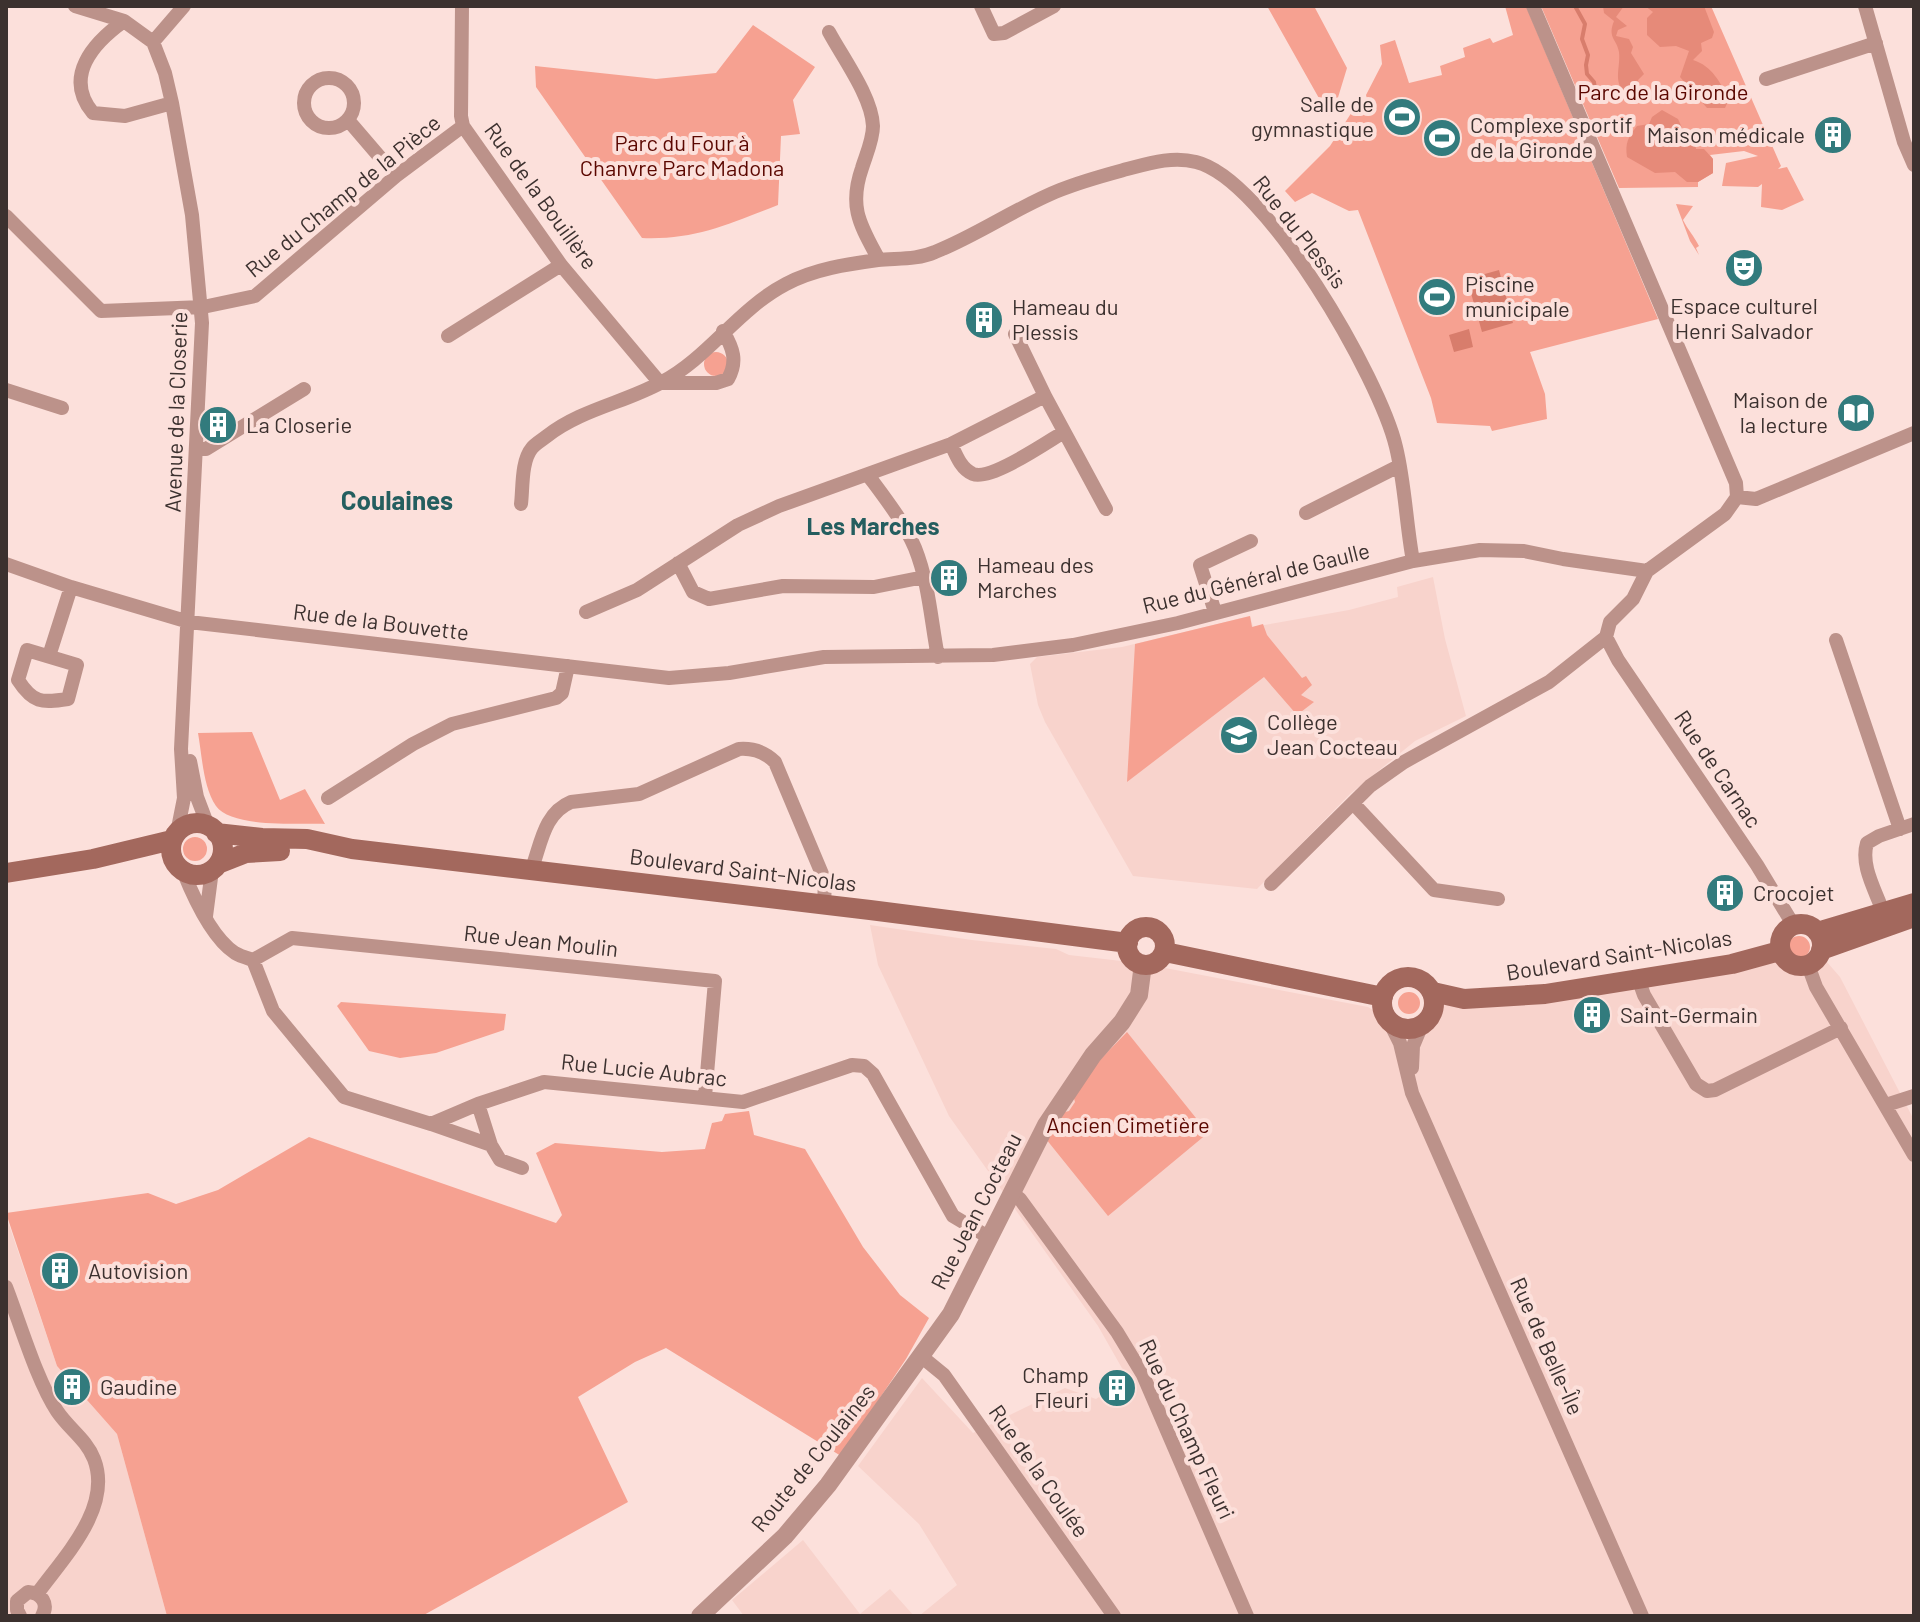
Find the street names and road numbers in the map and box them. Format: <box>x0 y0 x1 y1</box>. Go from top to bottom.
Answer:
street label: Rue du Champ de la Pièce <box>240 109 445 282</box>
street label: Rue de la Bouillère <box>480 117 604 274</box>
street label: Rue du Plessis <box>1249 170 1353 293</box>
street label: Avenue de la Closerie <box>158 311 192 513</box>
street label: Rue du Général de Gaulle <box>1139 536 1372 618</box>
street label: Rue de la Bouvette <box>292 597 470 645</box>
street label: Rue de Carnac <box>1670 705 1768 832</box>
street label: Boulevard Saint-Nicolas <box>628 842 858 896</box>
street label: Rue Jean Moulin <box>463 919 620 961</box>
street label: Boulevard Saint-Nicolas <box>1504 923 1734 985</box>
street label: Rue Lucie Aubrac <box>560 1047 728 1091</box>
street label: Rue Jean Cocteau <box>924 1128 1026 1293</box>
street label: Rue de Belle-Île <box>1506 1273 1590 1419</box>
street label: Rue du Champ Fleuri <box>1135 1334 1241 1523</box>
street label: Route de Coulaines <box>745 1378 880 1536</box>
street label: Rue de la Coulée <box>984 1399 1095 1542</box>

